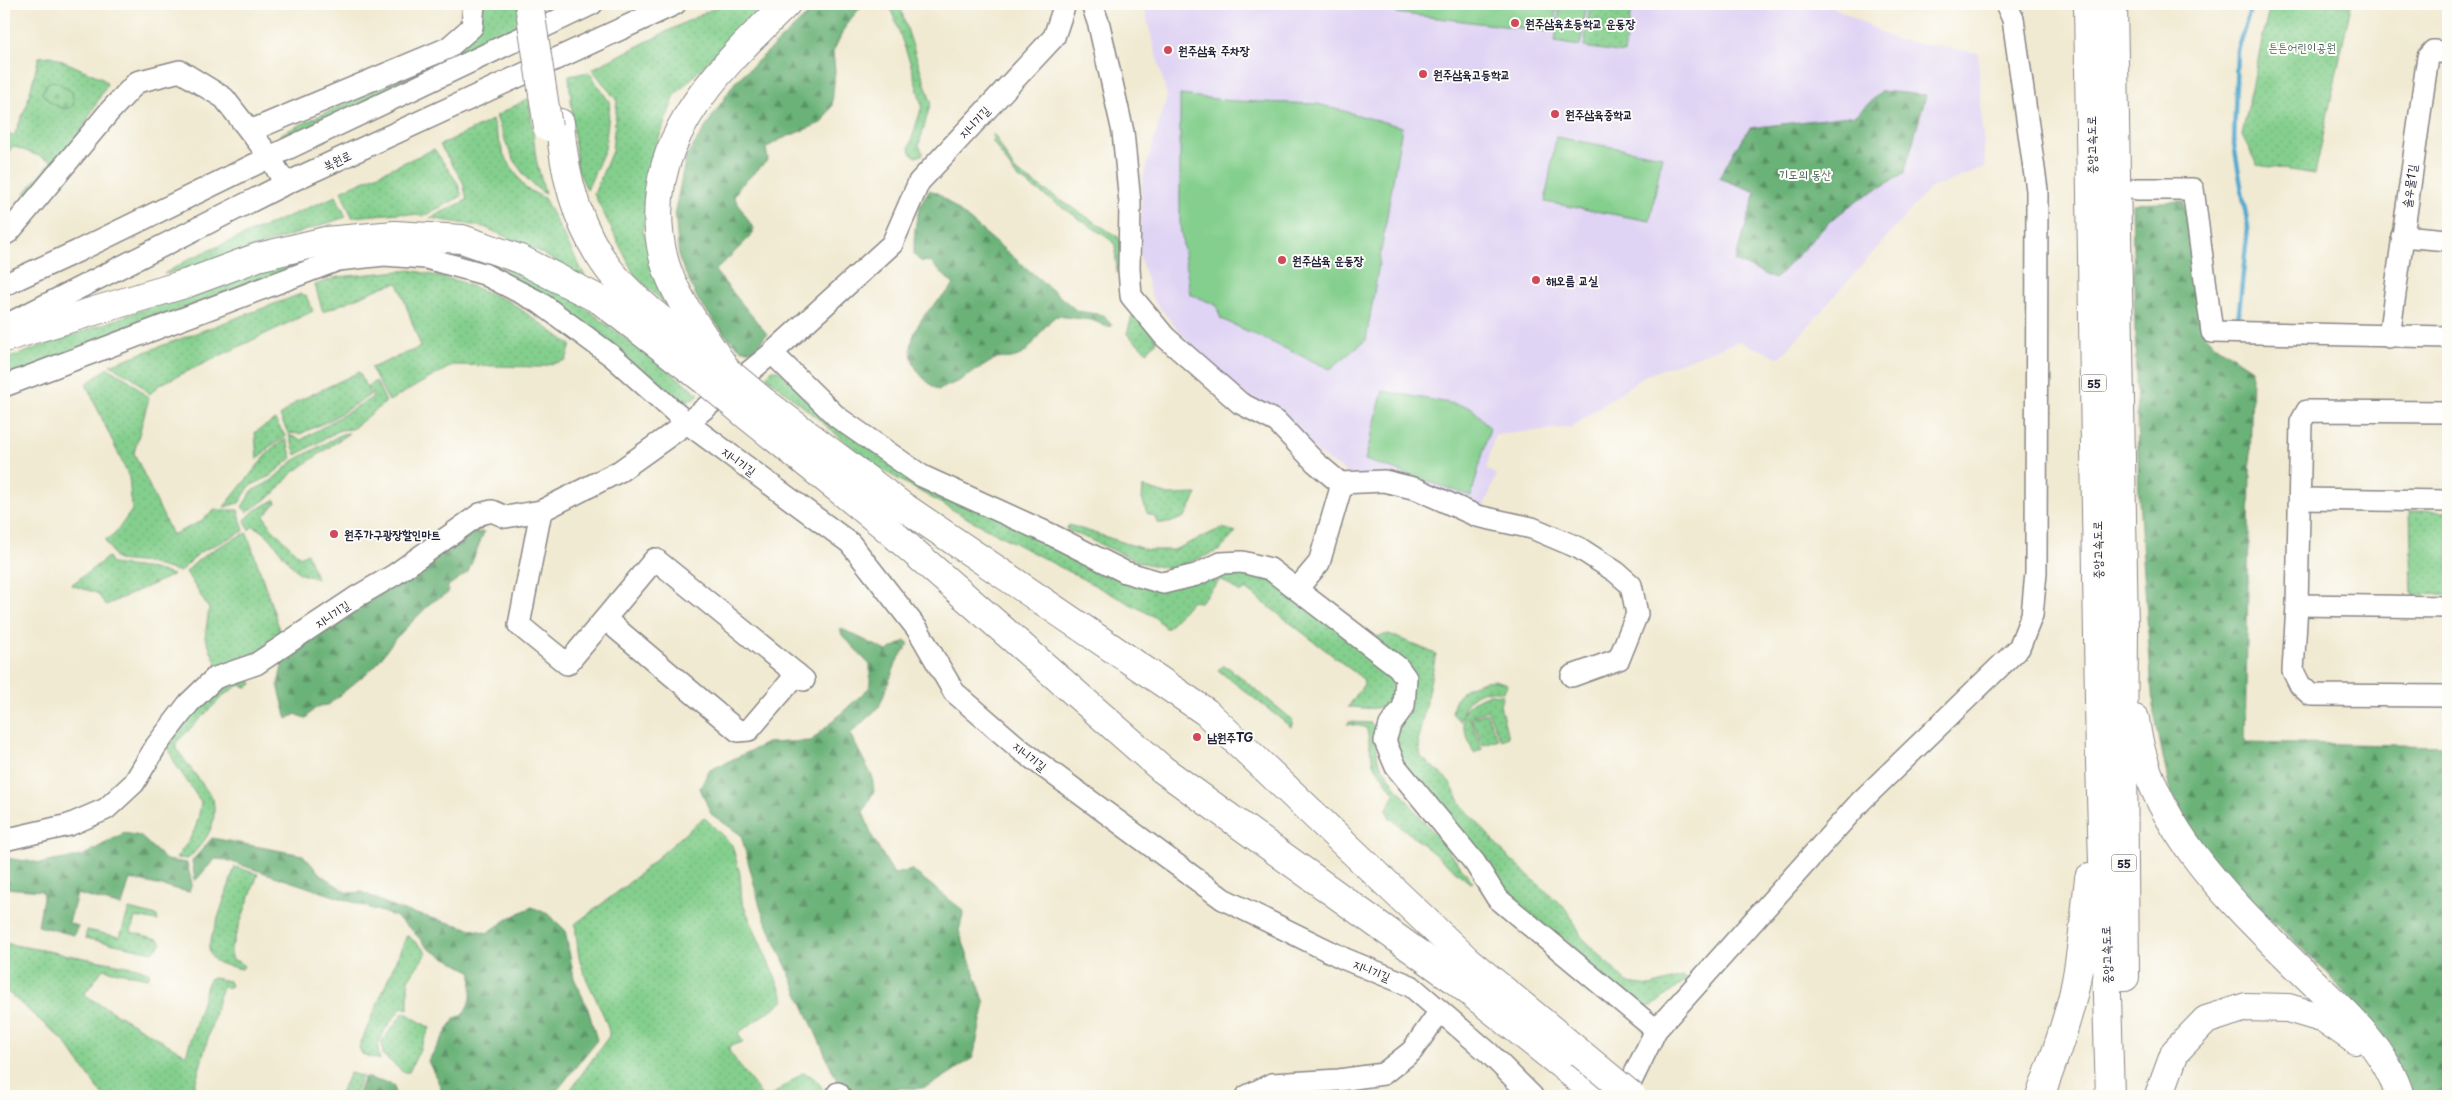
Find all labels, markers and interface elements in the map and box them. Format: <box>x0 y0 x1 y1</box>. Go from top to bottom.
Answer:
place label: 원주삼육초등학교 운동장 <box>1525 14 1635 32</box>
marker: 원주삼육초등학교 운동장 <box>1509 17 1521 29</box>
park label: 튼튼어린이공원 <box>2268 38 2336 56</box>
place label: 원주삼육 주차장 <box>1178 41 1250 59</box>
marker: 원주삼육 주차장 <box>1162 44 1174 56</box>
place label: 원주삼육고등학교 <box>1433 65 1510 83</box>
marker: 원주삼육고등학교 <box>1417 68 1429 80</box>
street label: 지니기길 <box>954 101 994 142</box>
place label: 원주삼육중학교 <box>1565 105 1633 123</box>
marker: 원주삼육중학교 <box>1549 108 1561 120</box>
street label: 중앙고속도로 <box>2081 116 2101 174</box>
street label: 북원로 <box>320 146 354 174</box>
street label: 솔우물1길 <box>2397 163 2421 209</box>
park label: 기도의 동산 <box>1779 165 1831 183</box>
place label: 원주삼육 운동장 <box>1292 251 1364 269</box>
marker: 원주삼육 운동장 <box>1276 254 1288 266</box>
place label: 해오름 교실 <box>1546 271 1598 289</box>
marker: 해오름 교실 <box>1530 274 1542 286</box>
road number: 55 <box>2082 374 2106 392</box>
street label: 지니기길 <box>718 442 760 480</box>
street label: 중앙고속도로 <box>2087 521 2107 579</box>
place label: 원주가구광장할인마트 <box>344 525 441 543</box>
marker: 원주가구광장할인마트 <box>328 528 340 540</box>
street label: 지니기길 <box>311 596 353 632</box>
place label: 남원주TG <box>1207 728 1254 746</box>
marker: 남원주TG <box>1191 731 1203 743</box>
street label: 지니기길 <box>1009 737 1051 775</box>
road number: 55 <box>2112 854 2136 871</box>
street label: 중앙고속도로 <box>2096 926 2116 984</box>
street label: 지니기길 <box>1351 954 1394 986</box>

